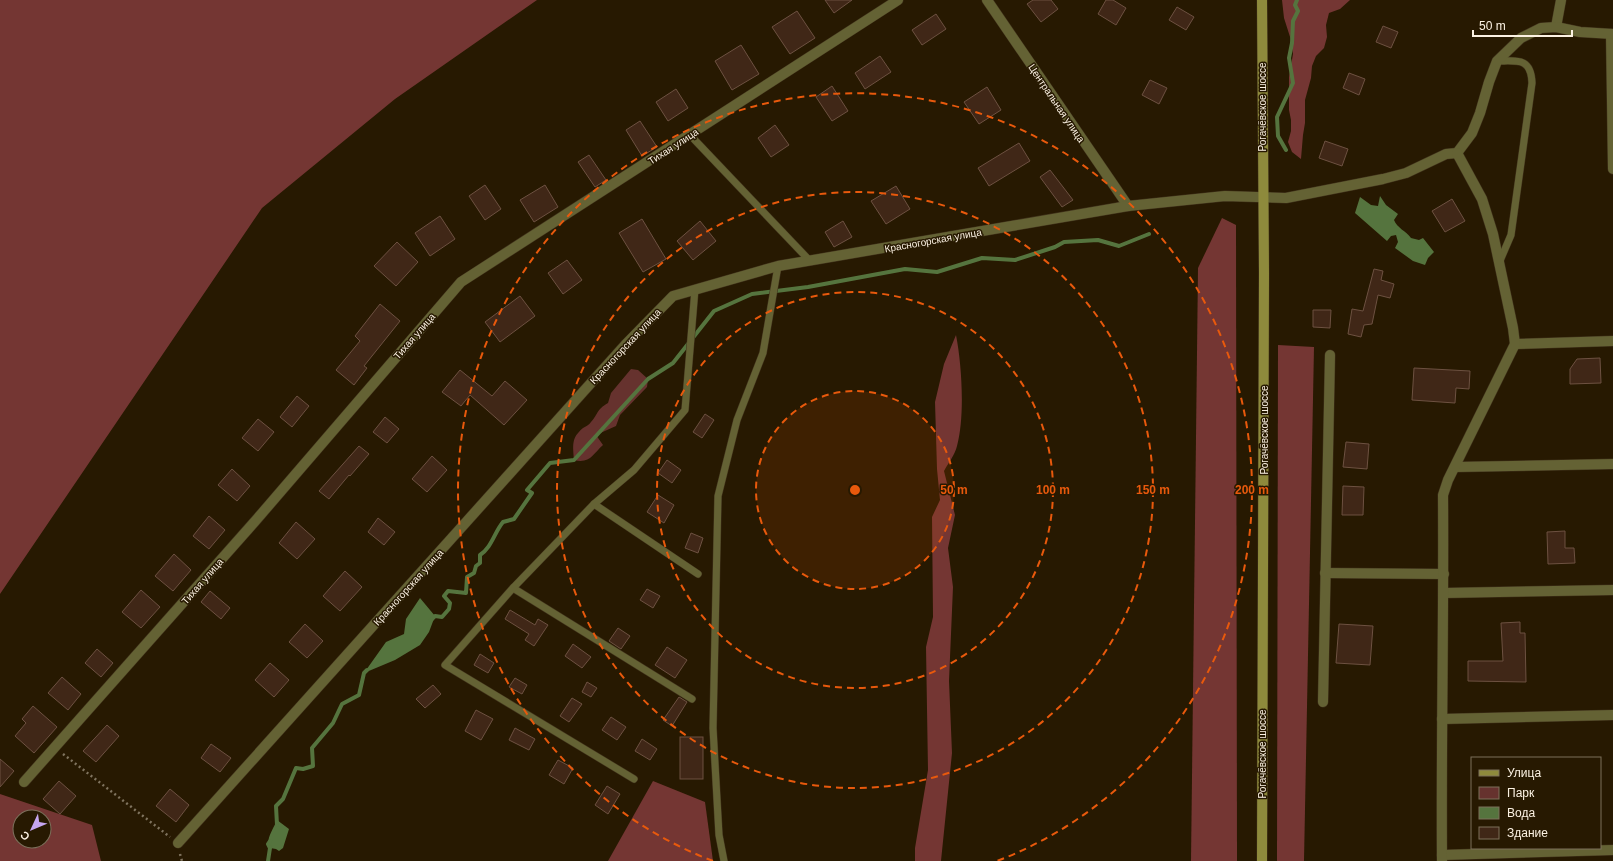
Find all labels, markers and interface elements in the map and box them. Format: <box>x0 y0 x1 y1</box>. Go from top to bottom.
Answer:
scale bar <box>1473 12 1572 38</box>
text: 50 m <box>1479 19 1506 33</box>
street label: Центральная улица <box>1026 62 1087 145</box>
street label: Рогачёвское шоссе <box>1257 62 1268 152</box>
street label: Тихая улица <box>646 126 701 167</box>
street label: Красногорская улица <box>884 226 983 254</box>
street label: Красногорская улица <box>588 306 663 386</box>
street label: Тихая улица <box>391 311 438 362</box>
street label: Рогачёвское шоссе <box>1259 385 1270 475</box>
centre of rings <box>848 483 862 497</box>
text: 50 m <box>940 483 968 497</box>
text: 100 m <box>1036 483 1070 497</box>
text: 150 m <box>1136 483 1170 497</box>
text: 200 m <box>1235 483 1269 497</box>
street label: Красногорская улица <box>371 547 446 628</box>
street label: Тихая улица <box>179 556 226 607</box>
street label: Рогачёвское шоссе <box>1257 709 1268 799</box>
legend <box>1471 757 1601 849</box>
text: Улица <box>1507 766 1541 780</box>
text: Парк <box>1507 786 1535 800</box>
text: Вода <box>1507 806 1535 820</box>
north arrow <box>12 809 52 849</box>
text: Здание <box>1507 826 1548 840</box>
text: С <box>18 829 32 843</box>

